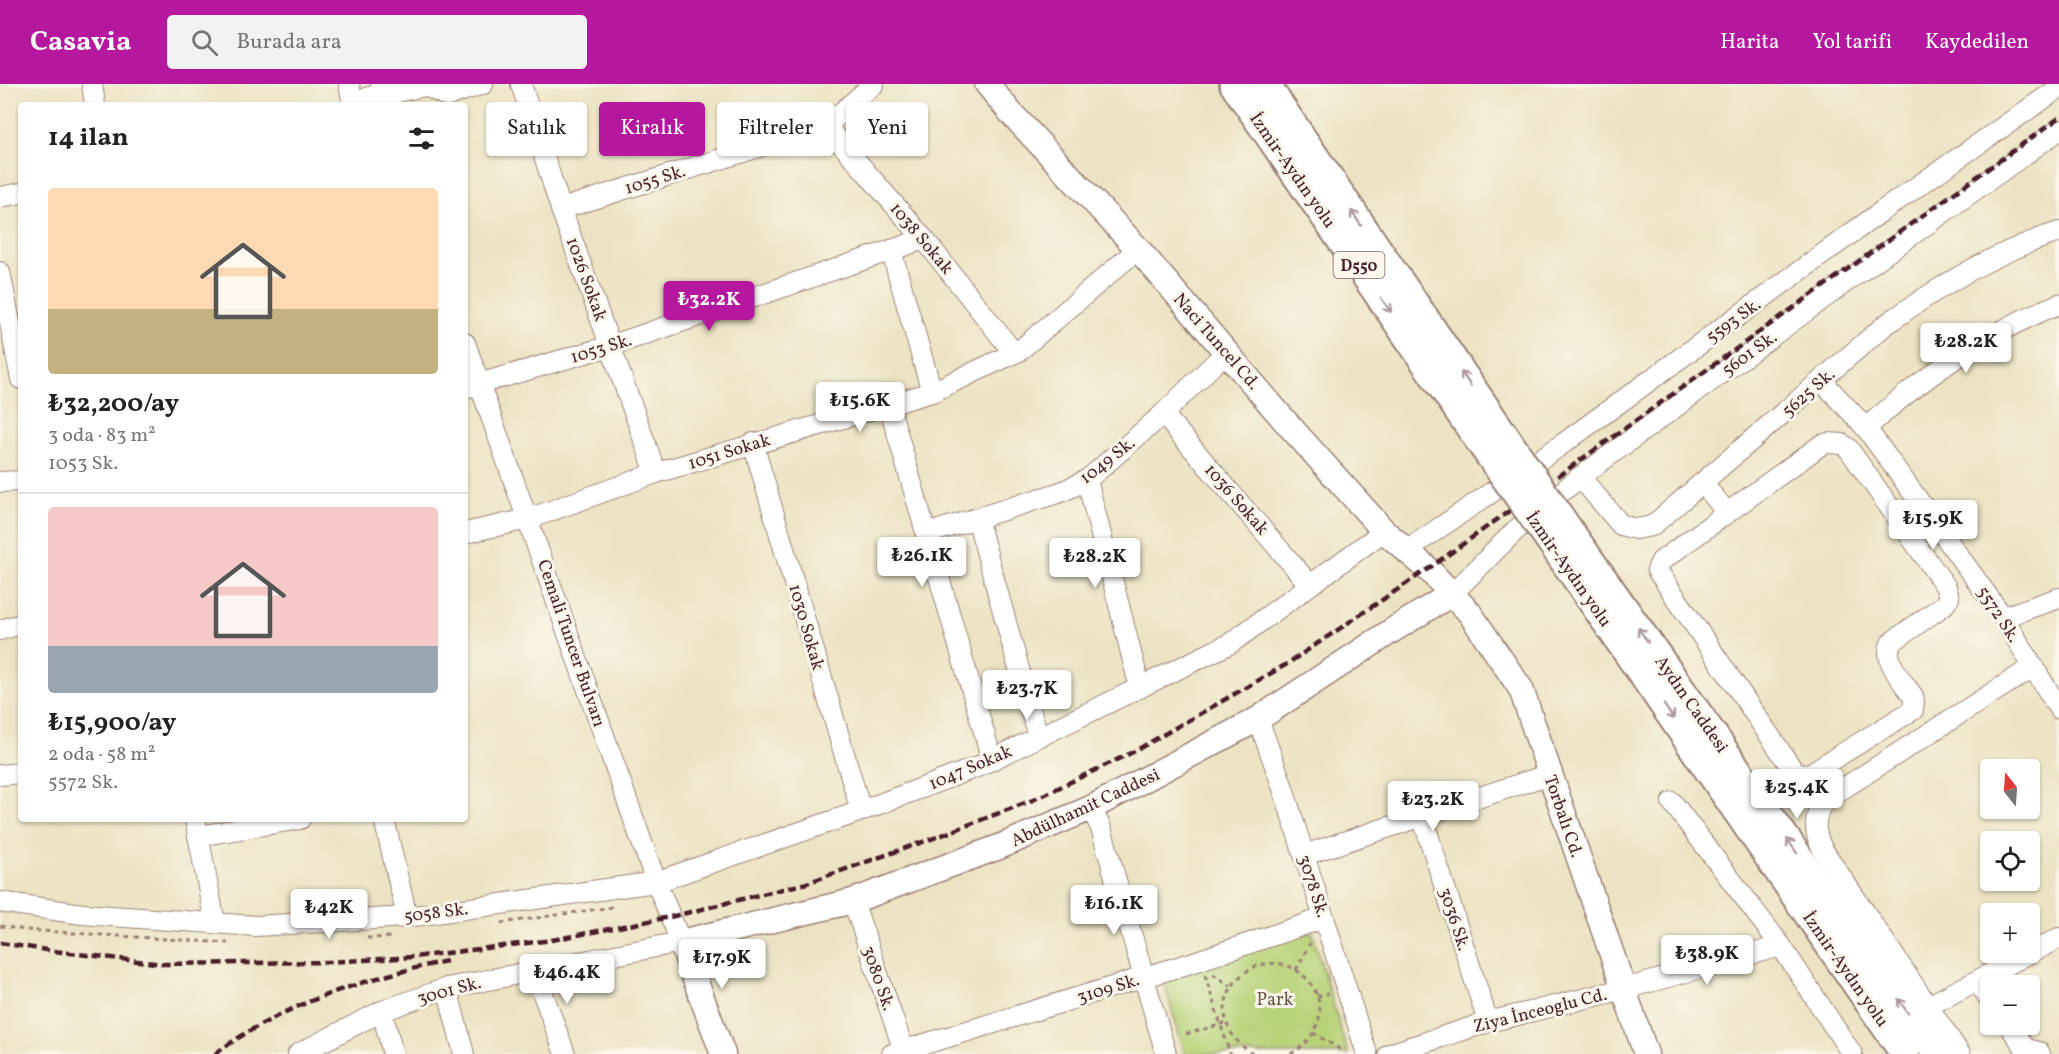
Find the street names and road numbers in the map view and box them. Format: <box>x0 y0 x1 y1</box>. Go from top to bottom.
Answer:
street label: İzmir-Aydın yolu <box>1243 108 1341 234</box>
street label: 1055 Sk. <box>622 159 689 202</box>
street label: 1038 Sokak <box>883 198 959 281</box>
street label: 1026 Sokak <box>559 234 612 325</box>
road number: D550 <box>1334 252 1384 278</box>
street label: Naci Tuncel Cd. <box>1167 288 1265 396</box>
street label: 5593 Sk. <box>1701 293 1767 350</box>
street label: 5601 Sk. <box>1717 326 1783 383</box>
street label: 1053 Sk. <box>568 328 635 371</box>
street label: 5625 Sk. <box>1777 363 1841 423</box>
street label: 1051 Sokak <box>685 428 774 477</box>
street label: 1049 Sk. <box>1075 431 1141 491</box>
street label: 1036 Sokak <box>1198 459 1274 541</box>
street label: İzmir-Aydın yolu <box>1519 507 1617 633</box>
street label: Cemali Tuncer Bulvarı <box>530 556 611 731</box>
street label: 1030 Sokak <box>781 581 830 674</box>
street label: 5572 Sk. <box>1970 582 2025 648</box>
street label: Aydın Caddesi <box>1648 651 1734 759</box>
street label: 1047 Sokak <box>925 740 1016 797</box>
street label: Abdülhamit Caddesi <box>1007 763 1164 854</box>
street label: Torbalı Cd. <box>1537 772 1588 861</box>
street label: 3078 Sk. <box>1291 852 1334 921</box>
street label: 3036 Sk. <box>1432 885 1476 954</box>
street label: 5058 Sk. <box>403 897 470 930</box>
street label: İzmir-Aydın yolu <box>1796 907 1894 1033</box>
street label: 3080 Sk. <box>855 943 900 1014</box>
street label: 3109 Sk. <box>1074 968 1143 1011</box>
street label: 3001 Sk. <box>415 971 484 1012</box>
street label: Ziya İnceoglu Cd. <box>1471 983 1610 1040</box>

